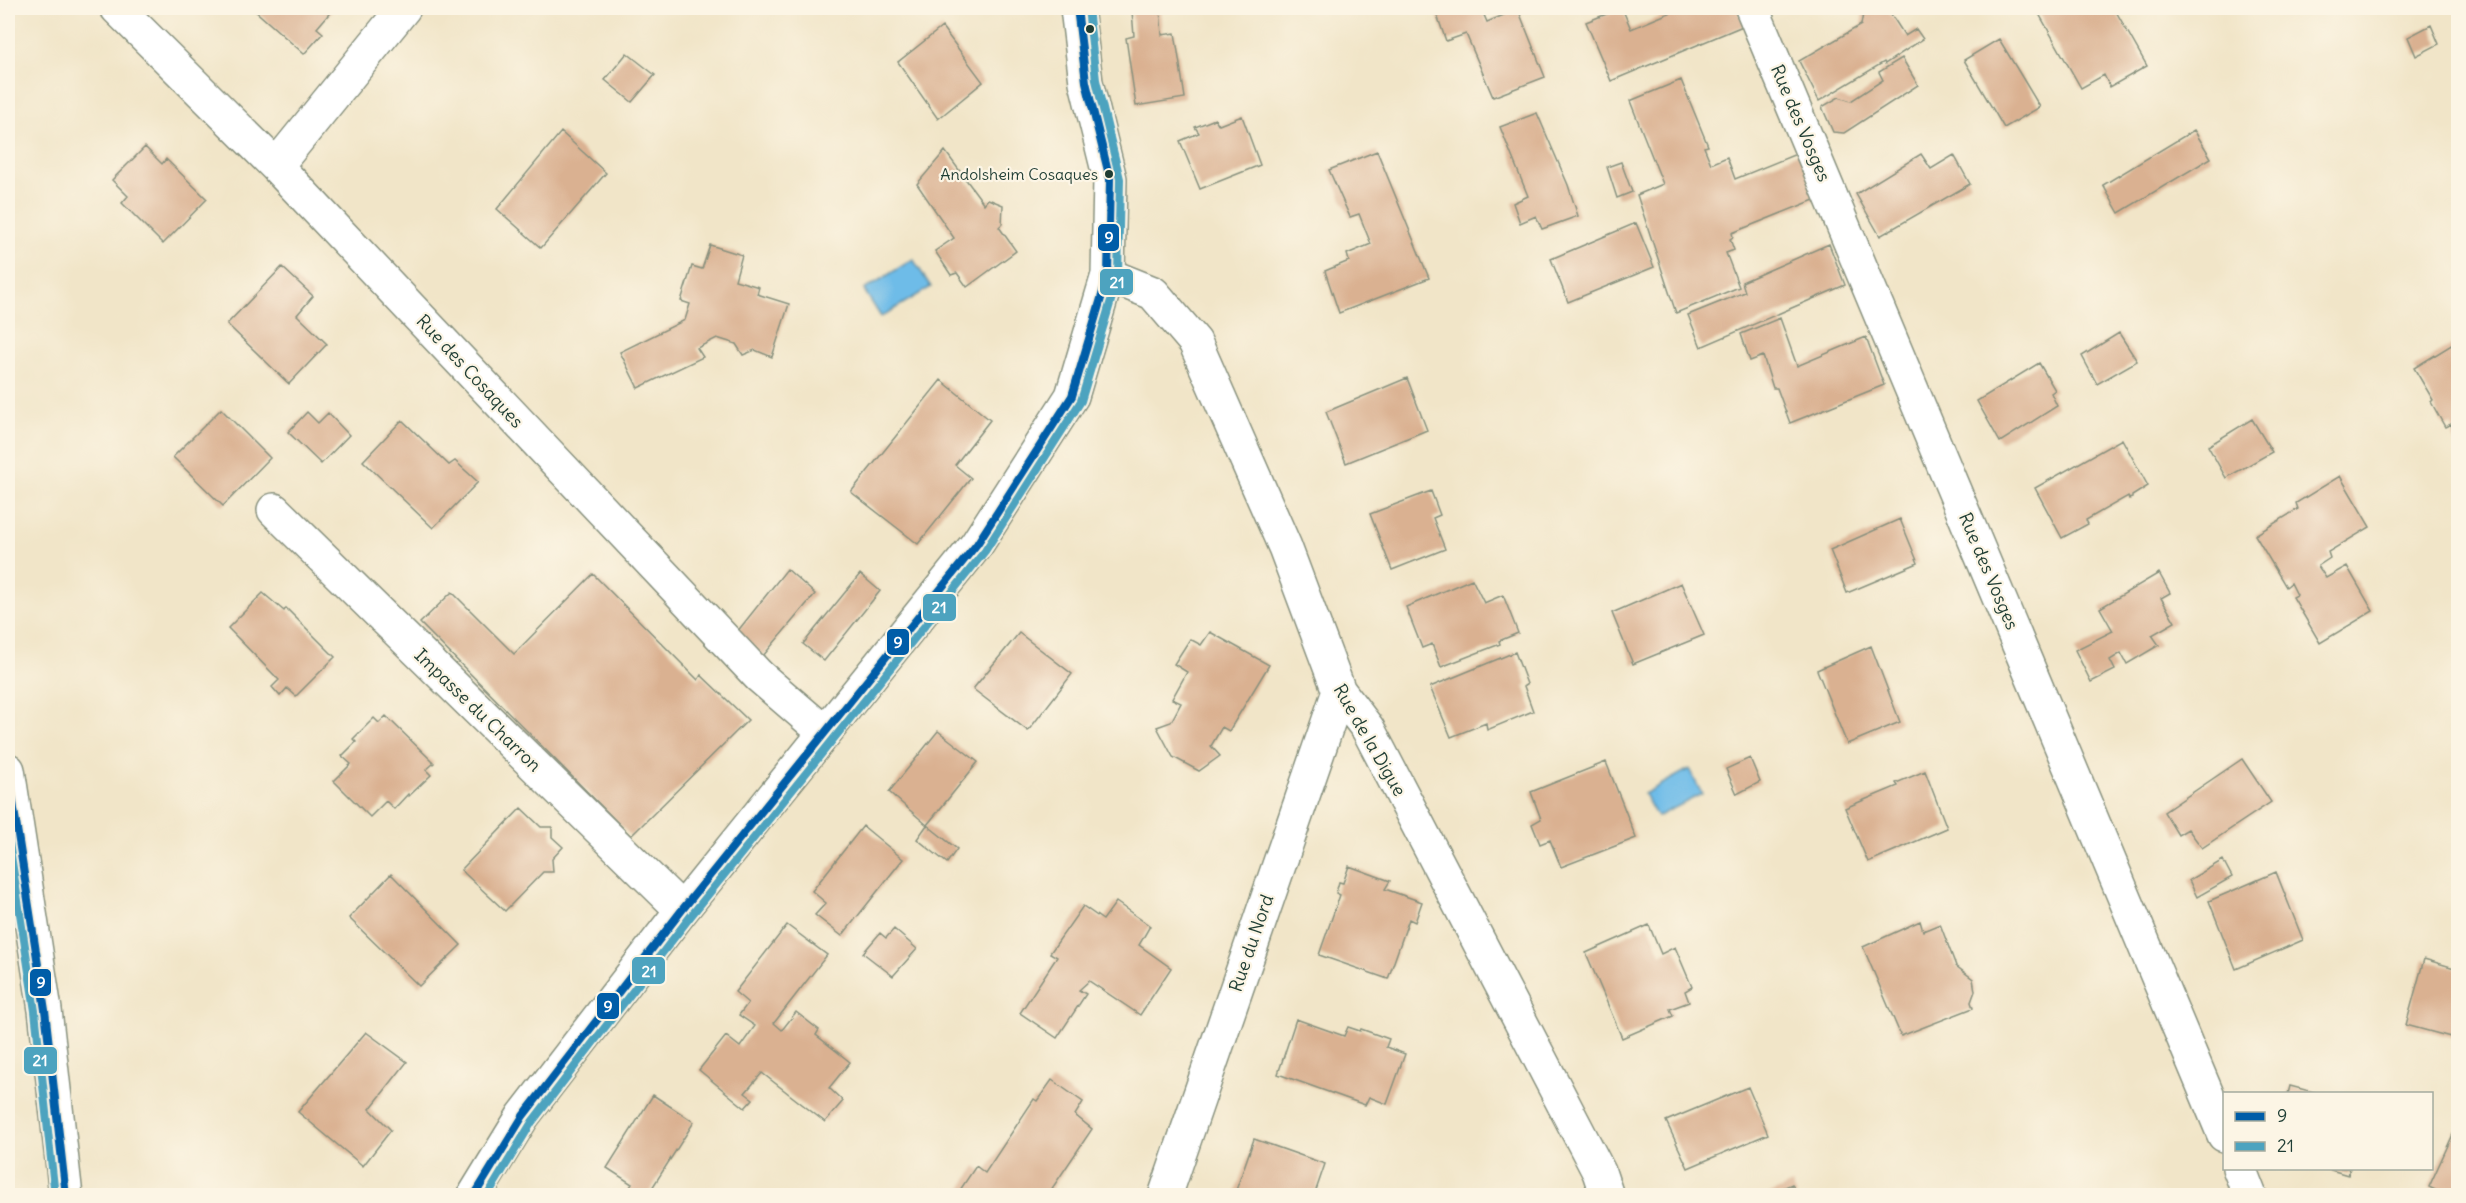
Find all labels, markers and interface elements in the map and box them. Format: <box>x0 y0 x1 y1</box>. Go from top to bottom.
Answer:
unlabelled marker <box>1084 23 1096 35</box>
street label: Rue des Vosges <box>1766 61 1836 185</box>
place label: Andolsheim Cosaques <box>940 164 1098 184</box>
marker: Andolsheim Cosaques <box>1103 168 1115 180</box>
line badge: 9 <box>1097 223 1120 252</box>
text: 9 <box>1104 227 1114 247</box>
line badge: 21 <box>1099 268 1134 296</box>
text: 21 <box>1109 272 1125 292</box>
street label: Rue des Cosaques <box>412 309 528 433</box>
street label: Rue des Vosges <box>1954 509 2024 633</box>
line badge: 21 <box>922 593 957 622</box>
text: 21 <box>931 597 947 617</box>
line badge: 9 <box>886 628 910 656</box>
text: 9 <box>893 632 903 652</box>
street label: Impasse du Charron <box>410 644 546 776</box>
street label: Rue de la Digue <box>1329 680 1411 800</box>
street label: Rue du Nord <box>1224 891 1278 995</box>
line badge: 21 <box>631 956 666 985</box>
text: 21 <box>641 961 657 981</box>
line badge: 9 <box>29 968 52 997</box>
text: 9 <box>36 972 46 992</box>
line badge: 9 <box>596 992 620 1020</box>
text: 9 <box>603 996 613 1016</box>
line badge: 21 <box>23 1046 58 1075</box>
text: 21 <box>32 1050 48 1070</box>
legend <box>2223 1092 2433 1170</box>
text: 9 <box>2277 1104 2287 1127</box>
text: 21 <box>2277 1134 2294 1157</box>

